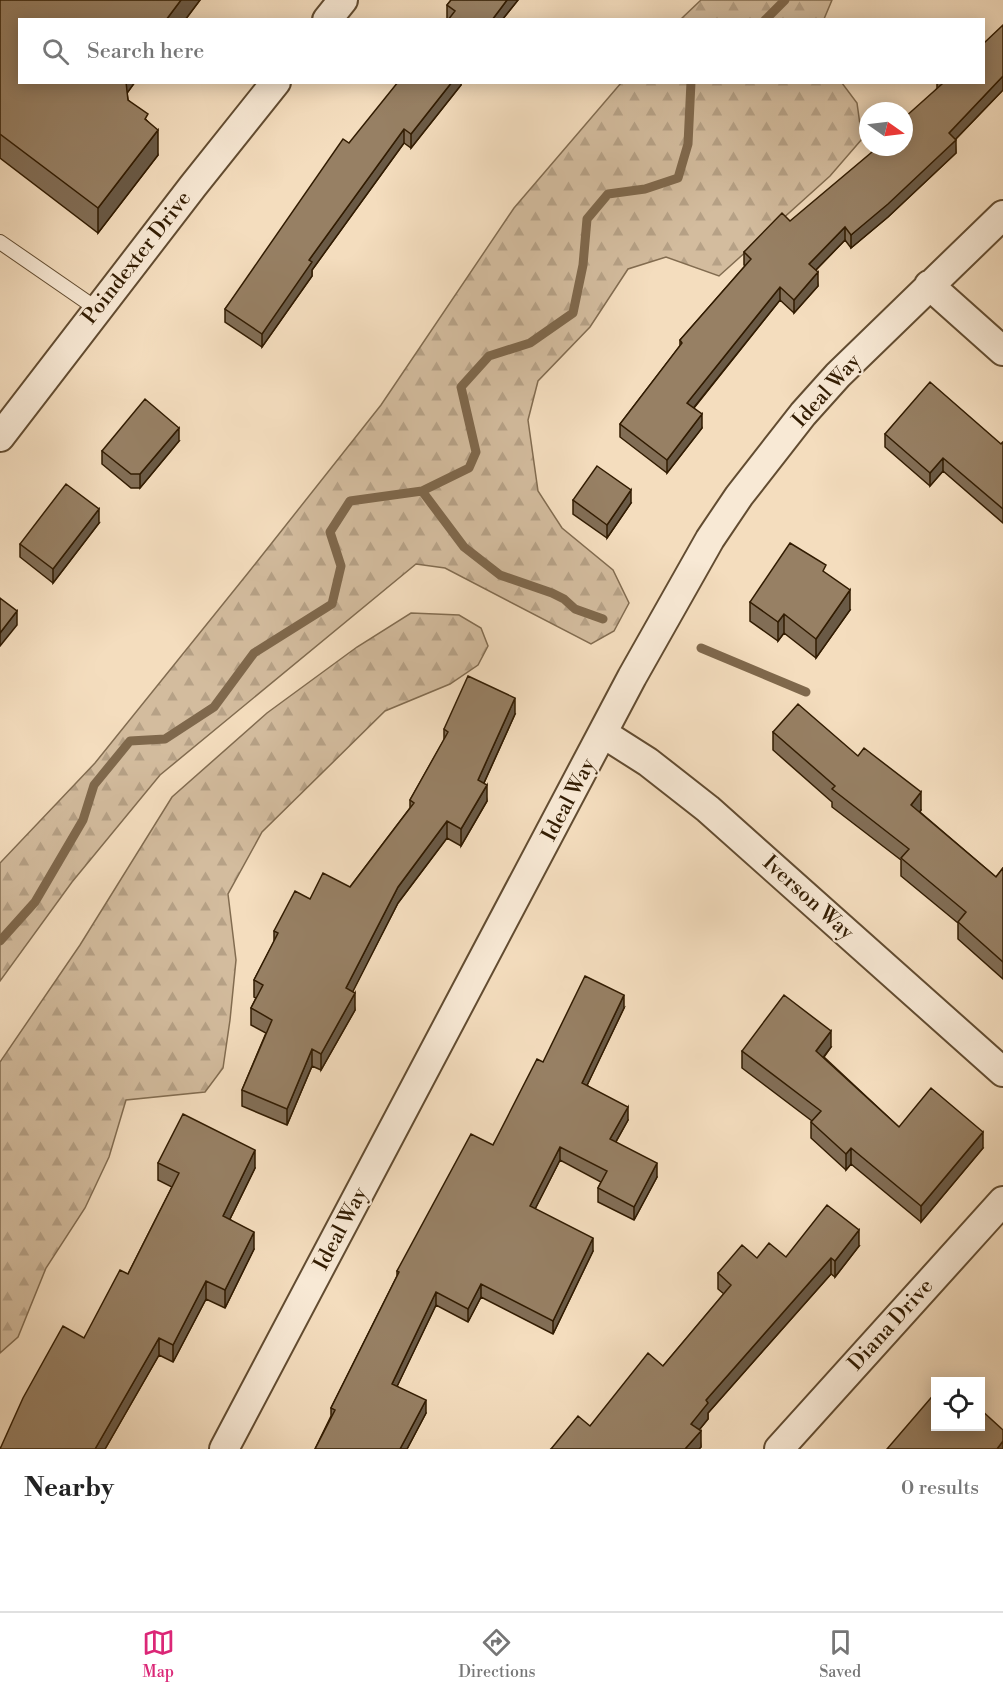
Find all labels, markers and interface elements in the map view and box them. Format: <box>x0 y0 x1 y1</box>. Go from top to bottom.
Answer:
search box <box>18 18 985 84</box>
icon: search <box>39 35 72 68</box>
text: Search here <box>87 38 204 65</box>
north arrow <box>859 102 913 156</box>
street label: Poindexter Drive <box>77 186 197 330</box>
street label: Ideal Way <box>787 348 867 433</box>
street label: Ideal Way <box>536 753 602 846</box>
street label: Iverson Way <box>757 850 860 946</box>
street label: Ideal Way <box>308 1182 374 1275</box>
street label: Diana Drive <box>843 1274 939 1376</box>
map controls <box>931 1377 985 1431</box>
button: locate <box>931 1377 985 1431</box>
text: Nearby <box>24 1472 114 1504</box>
text: 0 results <box>901 1476 979 1501</box>
tab: Map <box>142 1626 175 1682</box>
tab: Directions <box>458 1626 536 1682</box>
tab: Saved <box>819 1626 861 1682</box>

